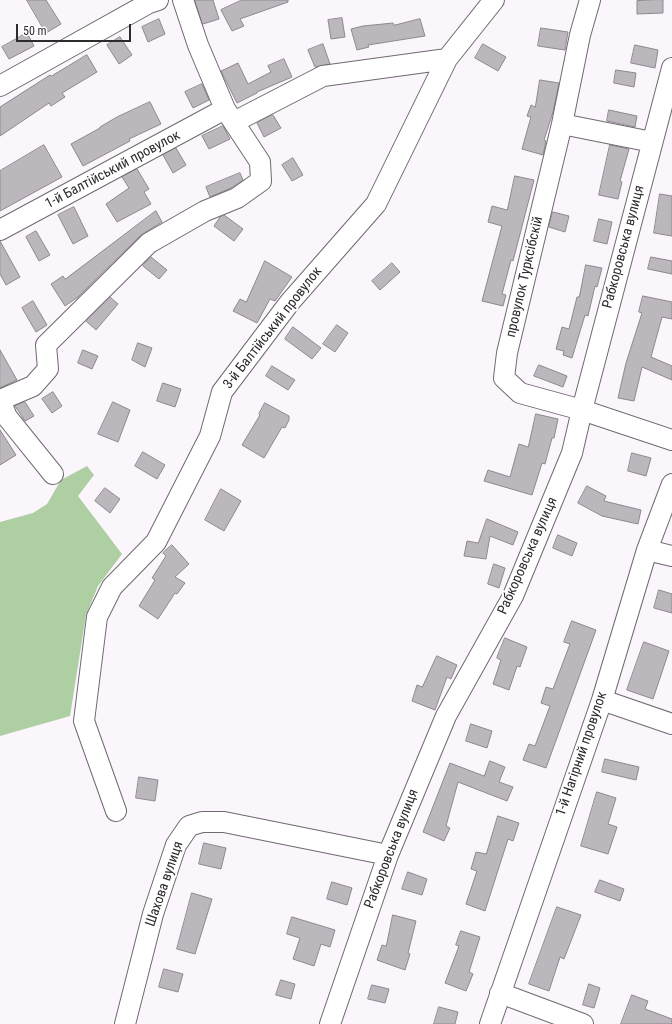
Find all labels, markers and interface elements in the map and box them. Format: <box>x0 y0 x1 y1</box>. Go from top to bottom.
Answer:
scale bar <box>18 16 133 42</box>
text: 50 m <box>23 24 47 38</box>
street label: 1-й Балтійський провулок <box>43 127 183 213</box>
street label: Рабкоровська вулиця <box>600 184 648 310</box>
street label: провулок Турксібскій <box>503 215 547 339</box>
street label: 3-й Балтійський провулок <box>220 264 326 392</box>
street label: Рабкоровська вулиця <box>495 495 561 617</box>
street label: 1-й Нагірний провулок <box>553 690 611 818</box>
street label: Рабкоровська вулиця <box>362 787 422 911</box>
street label: Шахова вулиця <box>143 839 187 929</box>

